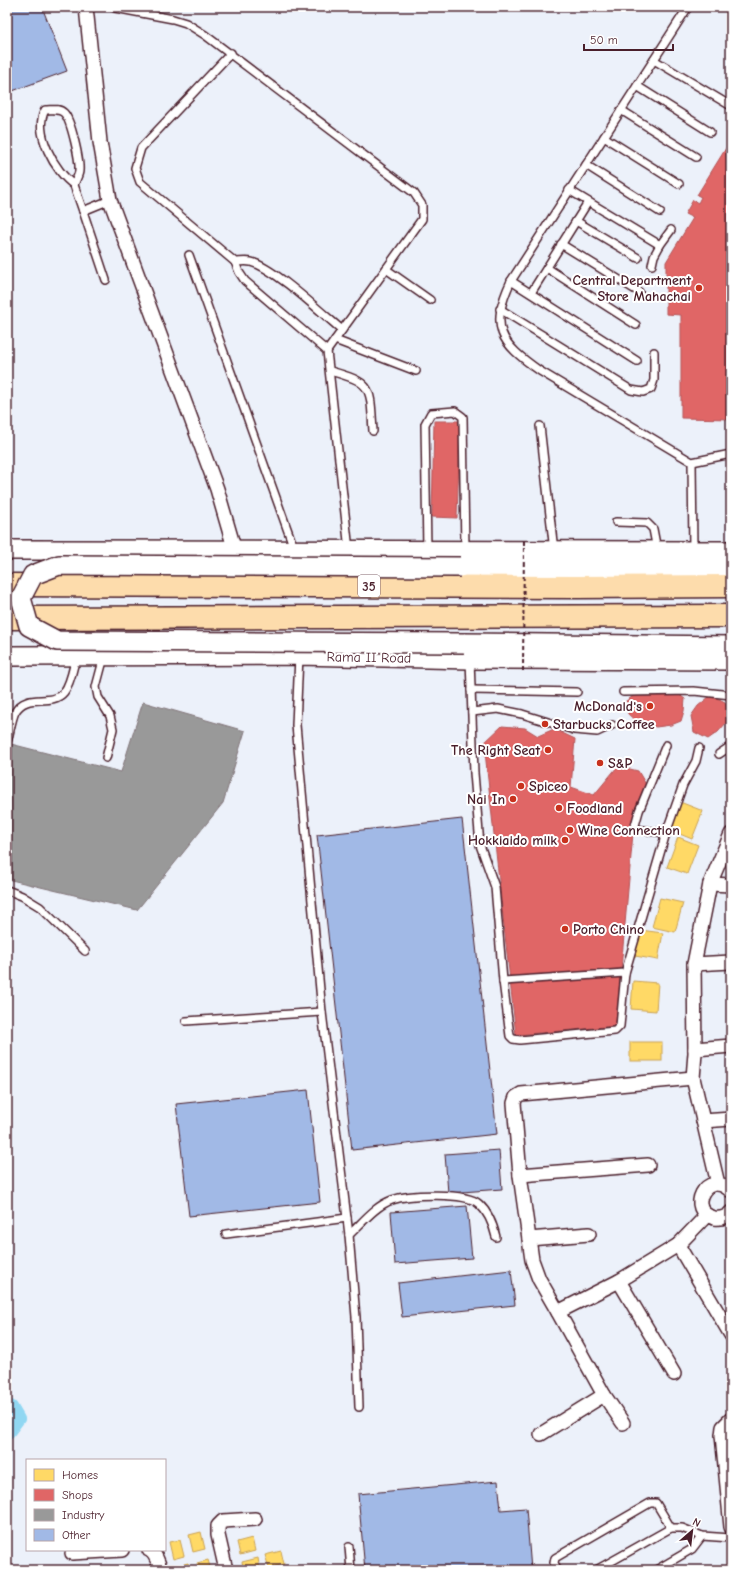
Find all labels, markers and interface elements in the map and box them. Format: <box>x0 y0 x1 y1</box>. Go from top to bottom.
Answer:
scale bar <box>584 26 673 52</box>
text: 50 m <box>590 33 618 47</box>
place label: Central Department Store Mahachai <box>572 272 691 305</box>
marker: Central Department Store Mahachai <box>694 283 704 293</box>
road number: 35 <box>358 575 380 597</box>
street label: Rama II Road <box>326 648 412 667</box>
place label: McDonald's <box>574 698 642 715</box>
marker: McDonald's <box>645 701 655 711</box>
place label: Starbucks Coffee <box>553 716 655 733</box>
marker: Starbucks Coffee <box>540 719 550 729</box>
place label: The Right Seat <box>451 742 540 759</box>
marker: The Right Seat <box>543 745 553 755</box>
place label: S&P <box>608 755 632 772</box>
marker: S&P <box>595 758 605 768</box>
place label: Spiceo <box>529 778 568 795</box>
marker: Spiceo <box>516 781 526 791</box>
place label: Nai In <box>467 791 505 808</box>
marker: Nai In <box>508 794 518 804</box>
place label: Foodland <box>567 800 622 817</box>
marker: Foodland <box>554 803 564 813</box>
place label: Wine Connection <box>578 822 680 839</box>
marker: Wine Connection <box>565 825 575 835</box>
place label: Hokkiaido milk <box>468 832 557 849</box>
marker: Hokkiaido milk <box>560 835 570 845</box>
place label: Porto Chino <box>573 921 644 938</box>
marker: Porto Chino <box>560 924 570 934</box>
legend <box>26 1459 166 1551</box>
text: Homes <box>62 1468 98 1482</box>
text: Shops <box>62 1488 93 1502</box>
text: Industry <box>62 1508 105 1522</box>
north arrow <box>672 1511 712 1551</box>
text: N <box>690 1515 703 1530</box>
text: Other <box>62 1528 91 1542</box>

